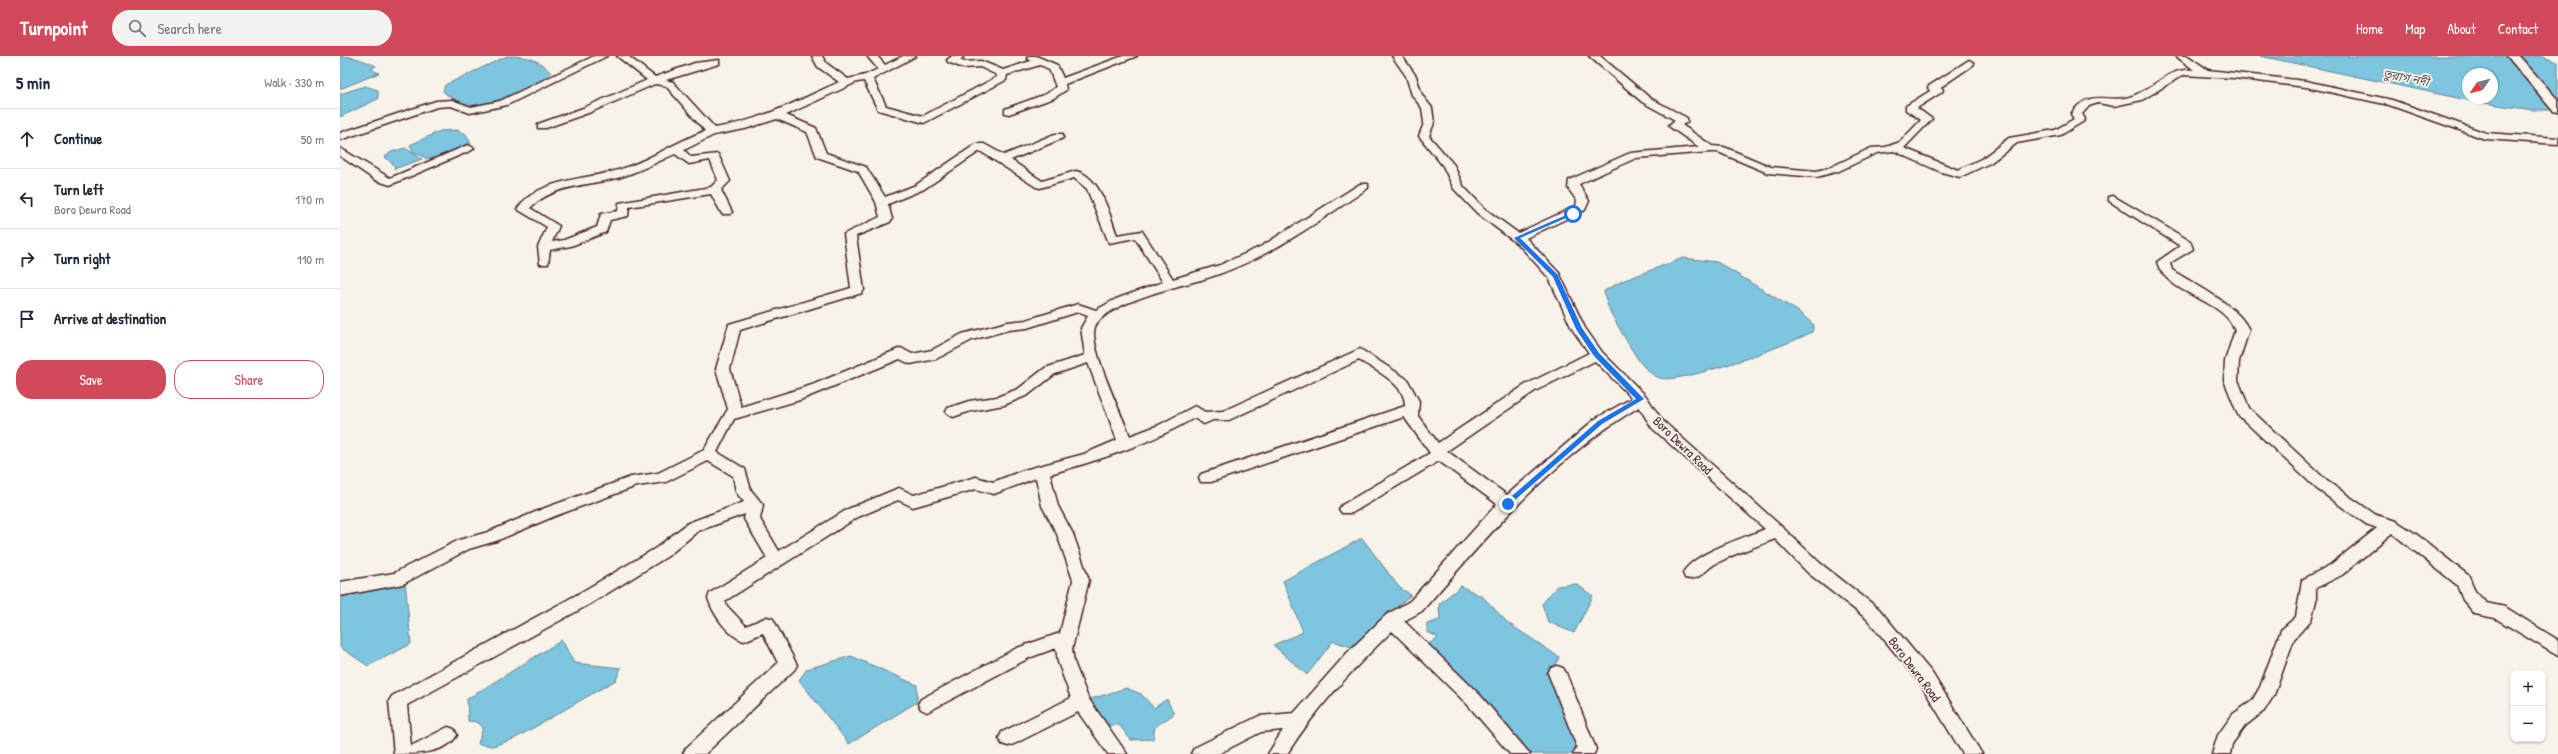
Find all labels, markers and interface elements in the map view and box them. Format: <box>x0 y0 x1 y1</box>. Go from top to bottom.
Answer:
search box <box>112 10 392 46</box>
text: Turnpoint <box>20 15 88 41</box>
icon: search <box>126 17 148 39</box>
text: Search here <box>158 18 222 39</box>
text: Home <box>2356 19 2383 38</box>
text: Map <box>2405 19 2425 38</box>
text: About <box>2447 19 2476 38</box>
text: Contact <box>2498 19 2538 38</box>
water label: তুরাগ নদী <box>2382 65 2433 91</box>
north arrow <box>2462 68 2498 104</box>
text: 5 min <box>16 71 50 94</box>
text: Walk · 330 m <box>264 73 324 91</box>
icon: ahead <box>16 128 38 150</box>
text: Continue <box>54 128 102 149</box>
text: 50 m <box>301 130 324 148</box>
text: Turn left <box>54 179 104 200</box>
icon: left <box>16 188 38 210</box>
text: 170 m <box>295 190 324 208</box>
text: Boro Dewra Road <box>54 200 131 218</box>
route start <box>1564 205 1582 223</box>
icon: right <box>16 248 38 270</box>
text: Turn right <box>54 248 110 269</box>
text: 110 m <box>297 250 324 268</box>
icon: arrive <box>16 308 38 330</box>
text: Arrive at destination <box>54 308 166 329</box>
button: Save <box>16 360 166 399</box>
button: Share <box>174 360 324 399</box>
street label: Boro Dewra Road <box>1649 412 1717 478</box>
route end <box>1499 495 1517 513</box>
street label: Boro Dewra Road <box>1885 633 1945 705</box>
map controls <box>2510 670 2546 742</box>
button: + <box>2510 670 2546 706</box>
button: − <box>2510 706 2546 742</box>

